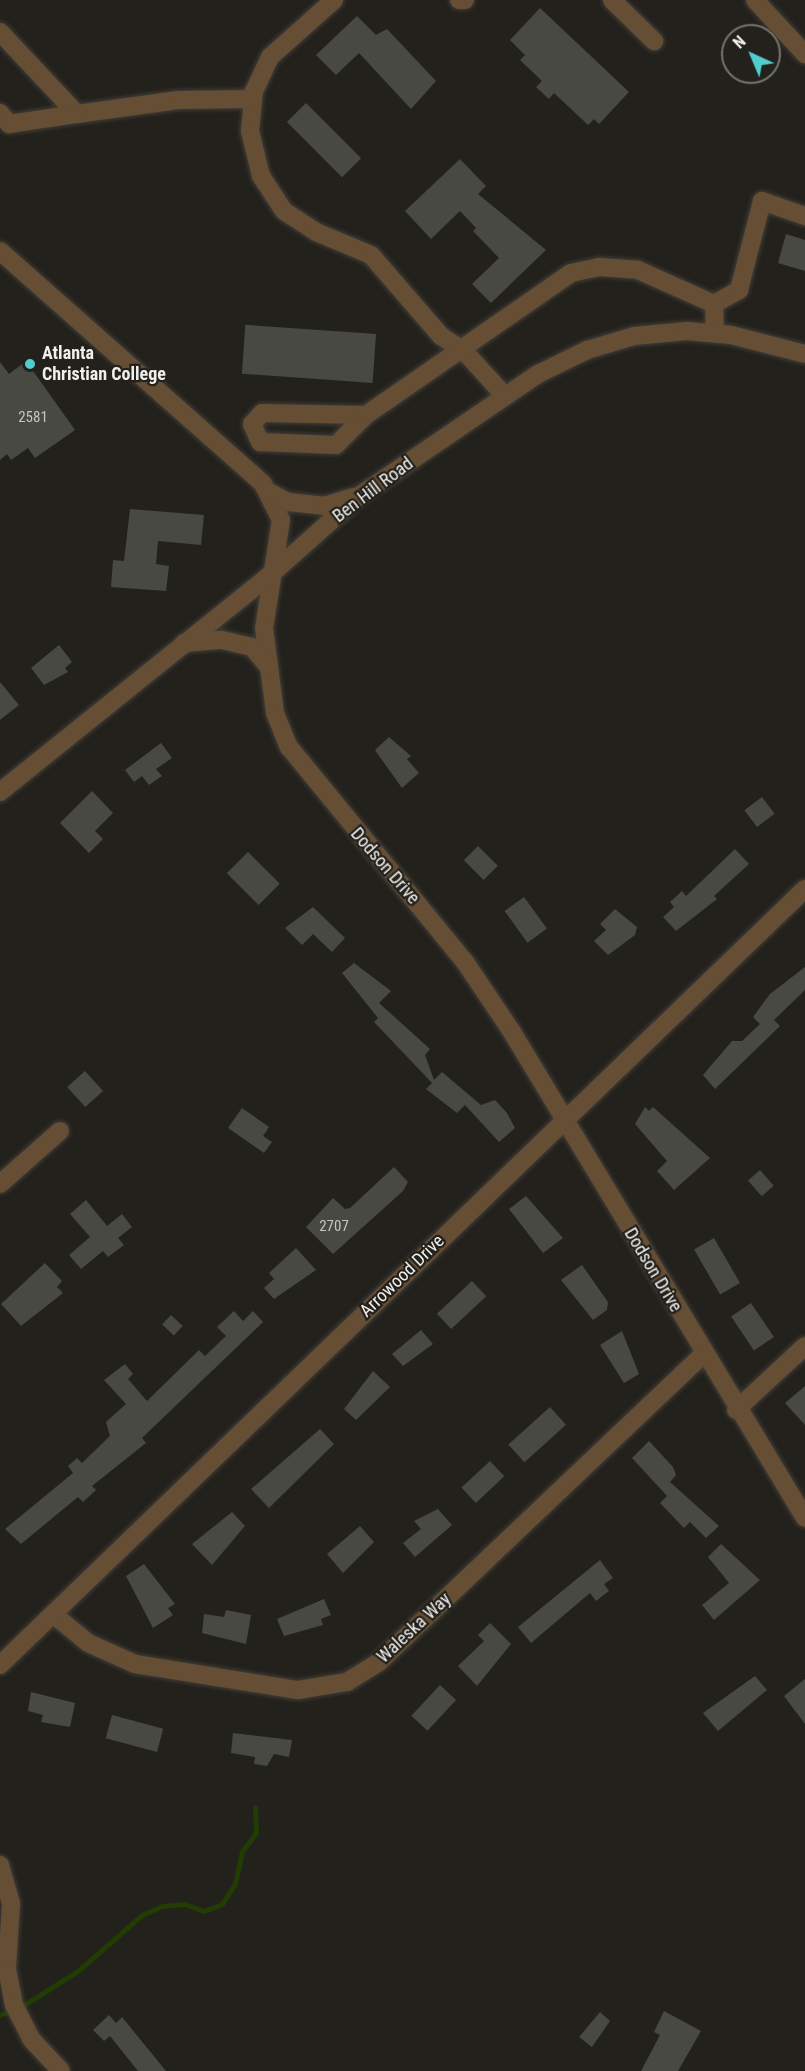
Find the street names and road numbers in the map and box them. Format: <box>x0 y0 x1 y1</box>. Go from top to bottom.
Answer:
street label: Ben Hill Road <box>329 453 417 527</box>
street label: Dodson Drive <box>346 823 424 909</box>
street label: Dodson Drive <box>619 1224 687 1316</box>
street label: Arrowood Drive <box>355 1230 449 1322</box>
street label: Waleska Way <box>373 1588 455 1668</box>

